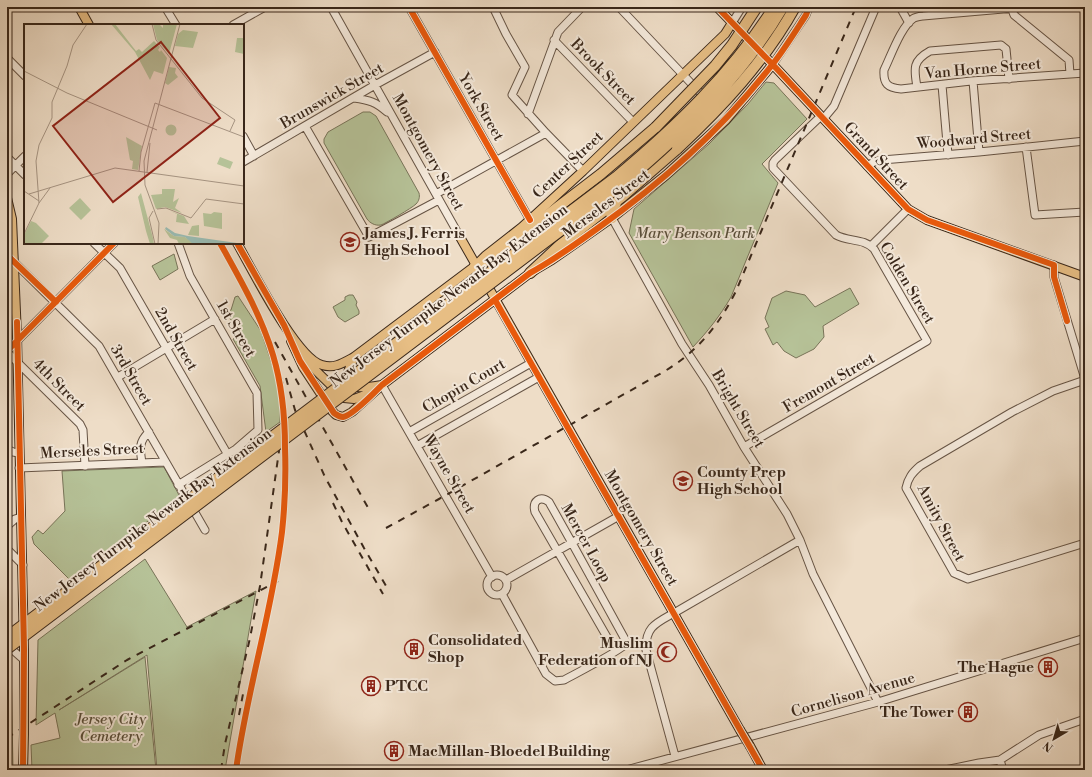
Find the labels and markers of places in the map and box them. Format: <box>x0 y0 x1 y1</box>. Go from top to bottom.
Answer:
place label: James J. Ferris High School <box>362 224 465 260</box>
school or university icon: James J. Ferris High School <box>339 231 361 253</box>
place label: County Prep High School <box>697 463 786 499</box>
school or university icon: County Prep High School <box>672 470 694 492</box>
place label: Consolidated Shop <box>428 631 523 667</box>
place label: Muslim Federation of NJ <box>538 634 653 670</box>
building icon: Consolidated Shop <box>403 638 425 660</box>
mosque icon: Muslim Federation of NJ <box>656 641 678 663</box>
building icon: The Hague <box>1037 656 1059 678</box>
place label: The Hague <box>957 658 1034 677</box>
building icon: PTCC <box>360 675 382 697</box>
place label: PTCC <box>385 677 428 696</box>
building icon: The Tower <box>957 701 979 723</box>
place label: The Tower <box>880 703 954 722</box>
building icon: MacMillan-Bloedel Building <box>383 740 405 762</box>
place label: MacMillan-Bloedel Building <box>408 742 610 761</box>

